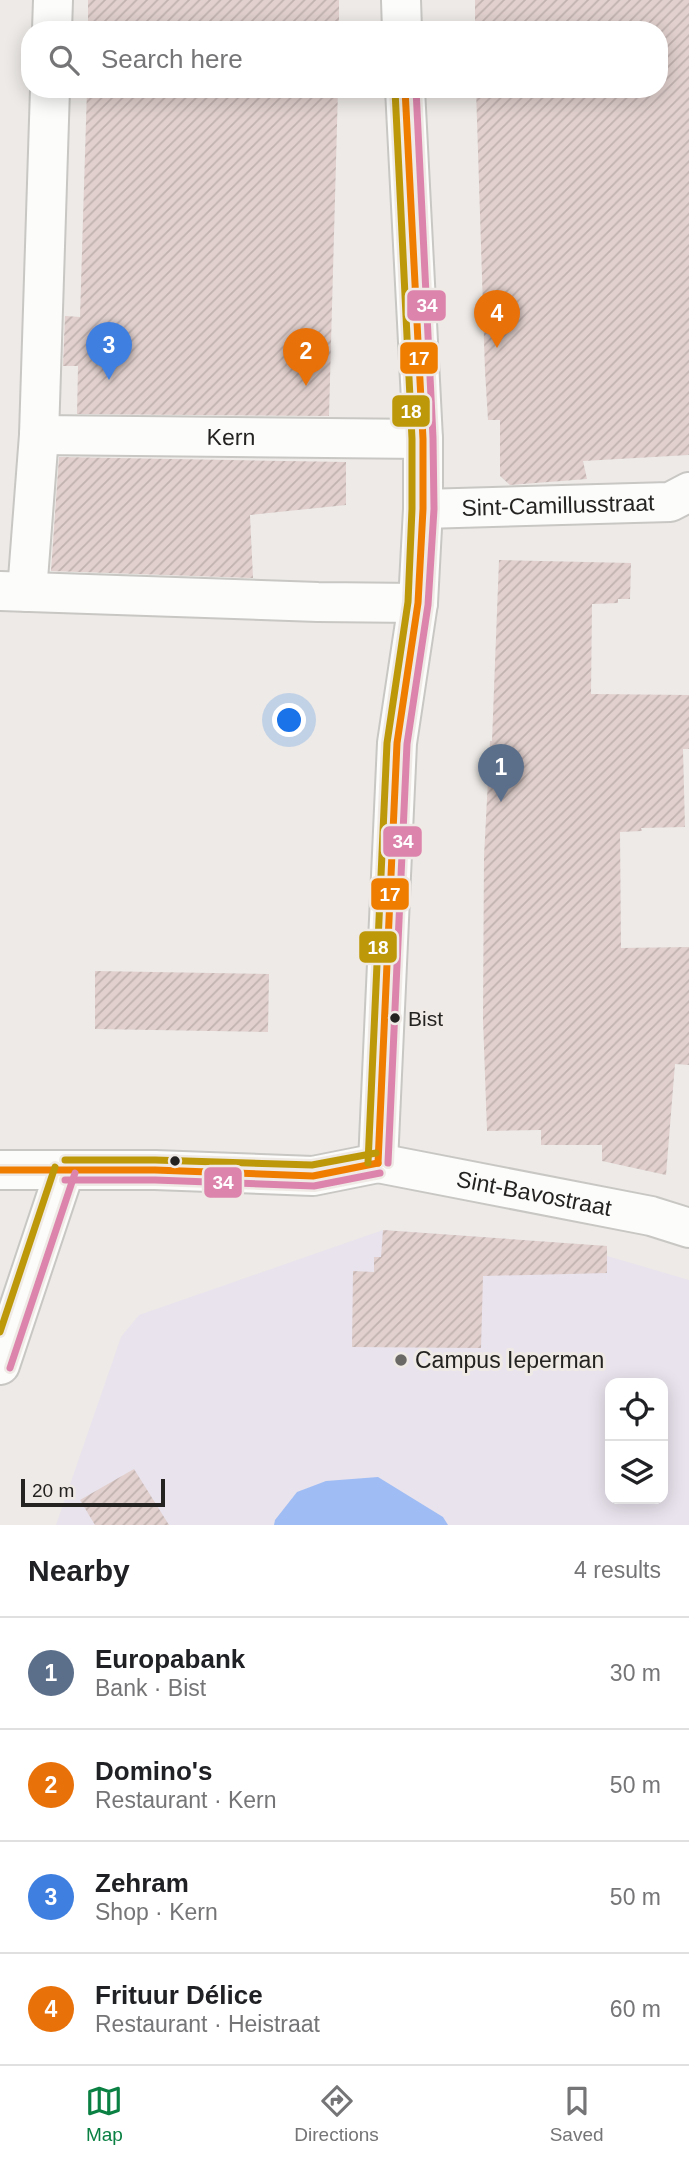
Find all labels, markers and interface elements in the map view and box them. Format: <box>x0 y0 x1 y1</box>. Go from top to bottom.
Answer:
search box <box>21 21 668 98</box>
icon: search <box>45 41 83 79</box>
text: Search here <box>101 44 243 74</box>
line badge: 34 <box>406 289 447 322</box>
pin: 4 <box>474 290 520 348</box>
text: 34 <box>416 295 438 316</box>
pin: 3 <box>86 322 132 380</box>
pin: 2 <box>283 328 329 386</box>
line badge: 17 <box>399 341 439 375</box>
text: 17 <box>408 348 430 369</box>
line badge: 18 <box>391 394 431 428</box>
text: 18 <box>400 401 422 422</box>
street label: Kern <box>207 424 255 450</box>
street label: Sint-Camillusstraat <box>461 489 655 521</box>
your location <box>272 703 306 737</box>
pin: 1 <box>478 744 524 802</box>
line badge: 34 <box>382 825 423 858</box>
text: 34 <box>392 831 414 852</box>
line badge: 17 <box>370 877 410 911</box>
text: 17 <box>379 884 401 905</box>
line badge: 18 <box>358 930 398 964</box>
text: 18 <box>367 937 389 958</box>
place label: Bist <box>408 1007 443 1030</box>
marker: Bist <box>388 1011 402 1025</box>
unlabelled marker <box>168 1154 182 1168</box>
line badge: 34 <box>203 1166 243 1199</box>
street label: Sint-Bavostraat <box>454 1166 614 1221</box>
text: 34 <box>212 1172 234 1193</box>
place label: Campus Ieperman <box>415 1347 604 1373</box>
marker: Campus Ieperman <box>393 1352 409 1368</box>
map controls <box>605 1378 668 1504</box>
button: locate <box>605 1378 668 1441</box>
button: layers <box>605 1441 668 1504</box>
scale bar <box>21 1476 164 1508</box>
text: 20 m <box>32 1480 74 1501</box>
text: Nearby <box>28 1554 130 1587</box>
text: 4 results <box>574 1557 661 1583</box>
text: Europabank <box>95 1644 245 1674</box>
text: 1 <box>45 1660 57 1686</box>
text: 30 m <box>610 1660 661 1686</box>
text: Bank · Bist <box>95 1675 206 1701</box>
text: Domino's <box>95 1756 212 1786</box>
text: 2 <box>45 1772 57 1798</box>
text: 50 m <box>610 1772 661 1798</box>
text: Restaurant · Kern <box>95 1787 277 1813</box>
text: Zehram <box>95 1868 189 1898</box>
text: 3 <box>45 1884 57 1910</box>
text: 50 m <box>610 1884 661 1910</box>
text: Shop · Kern <box>95 1899 218 1925</box>
text: Frituur Délice <box>95 1980 263 2010</box>
text: 4 <box>45 1996 57 2022</box>
text: 60 m <box>610 1996 661 2022</box>
text: Restaurant · Heistraat <box>95 2011 320 2037</box>
tab: Map <box>85 2082 123 2146</box>
tab: Directions <box>294 2082 379 2146</box>
tab: Saved <box>550 2082 604 2146</box>

